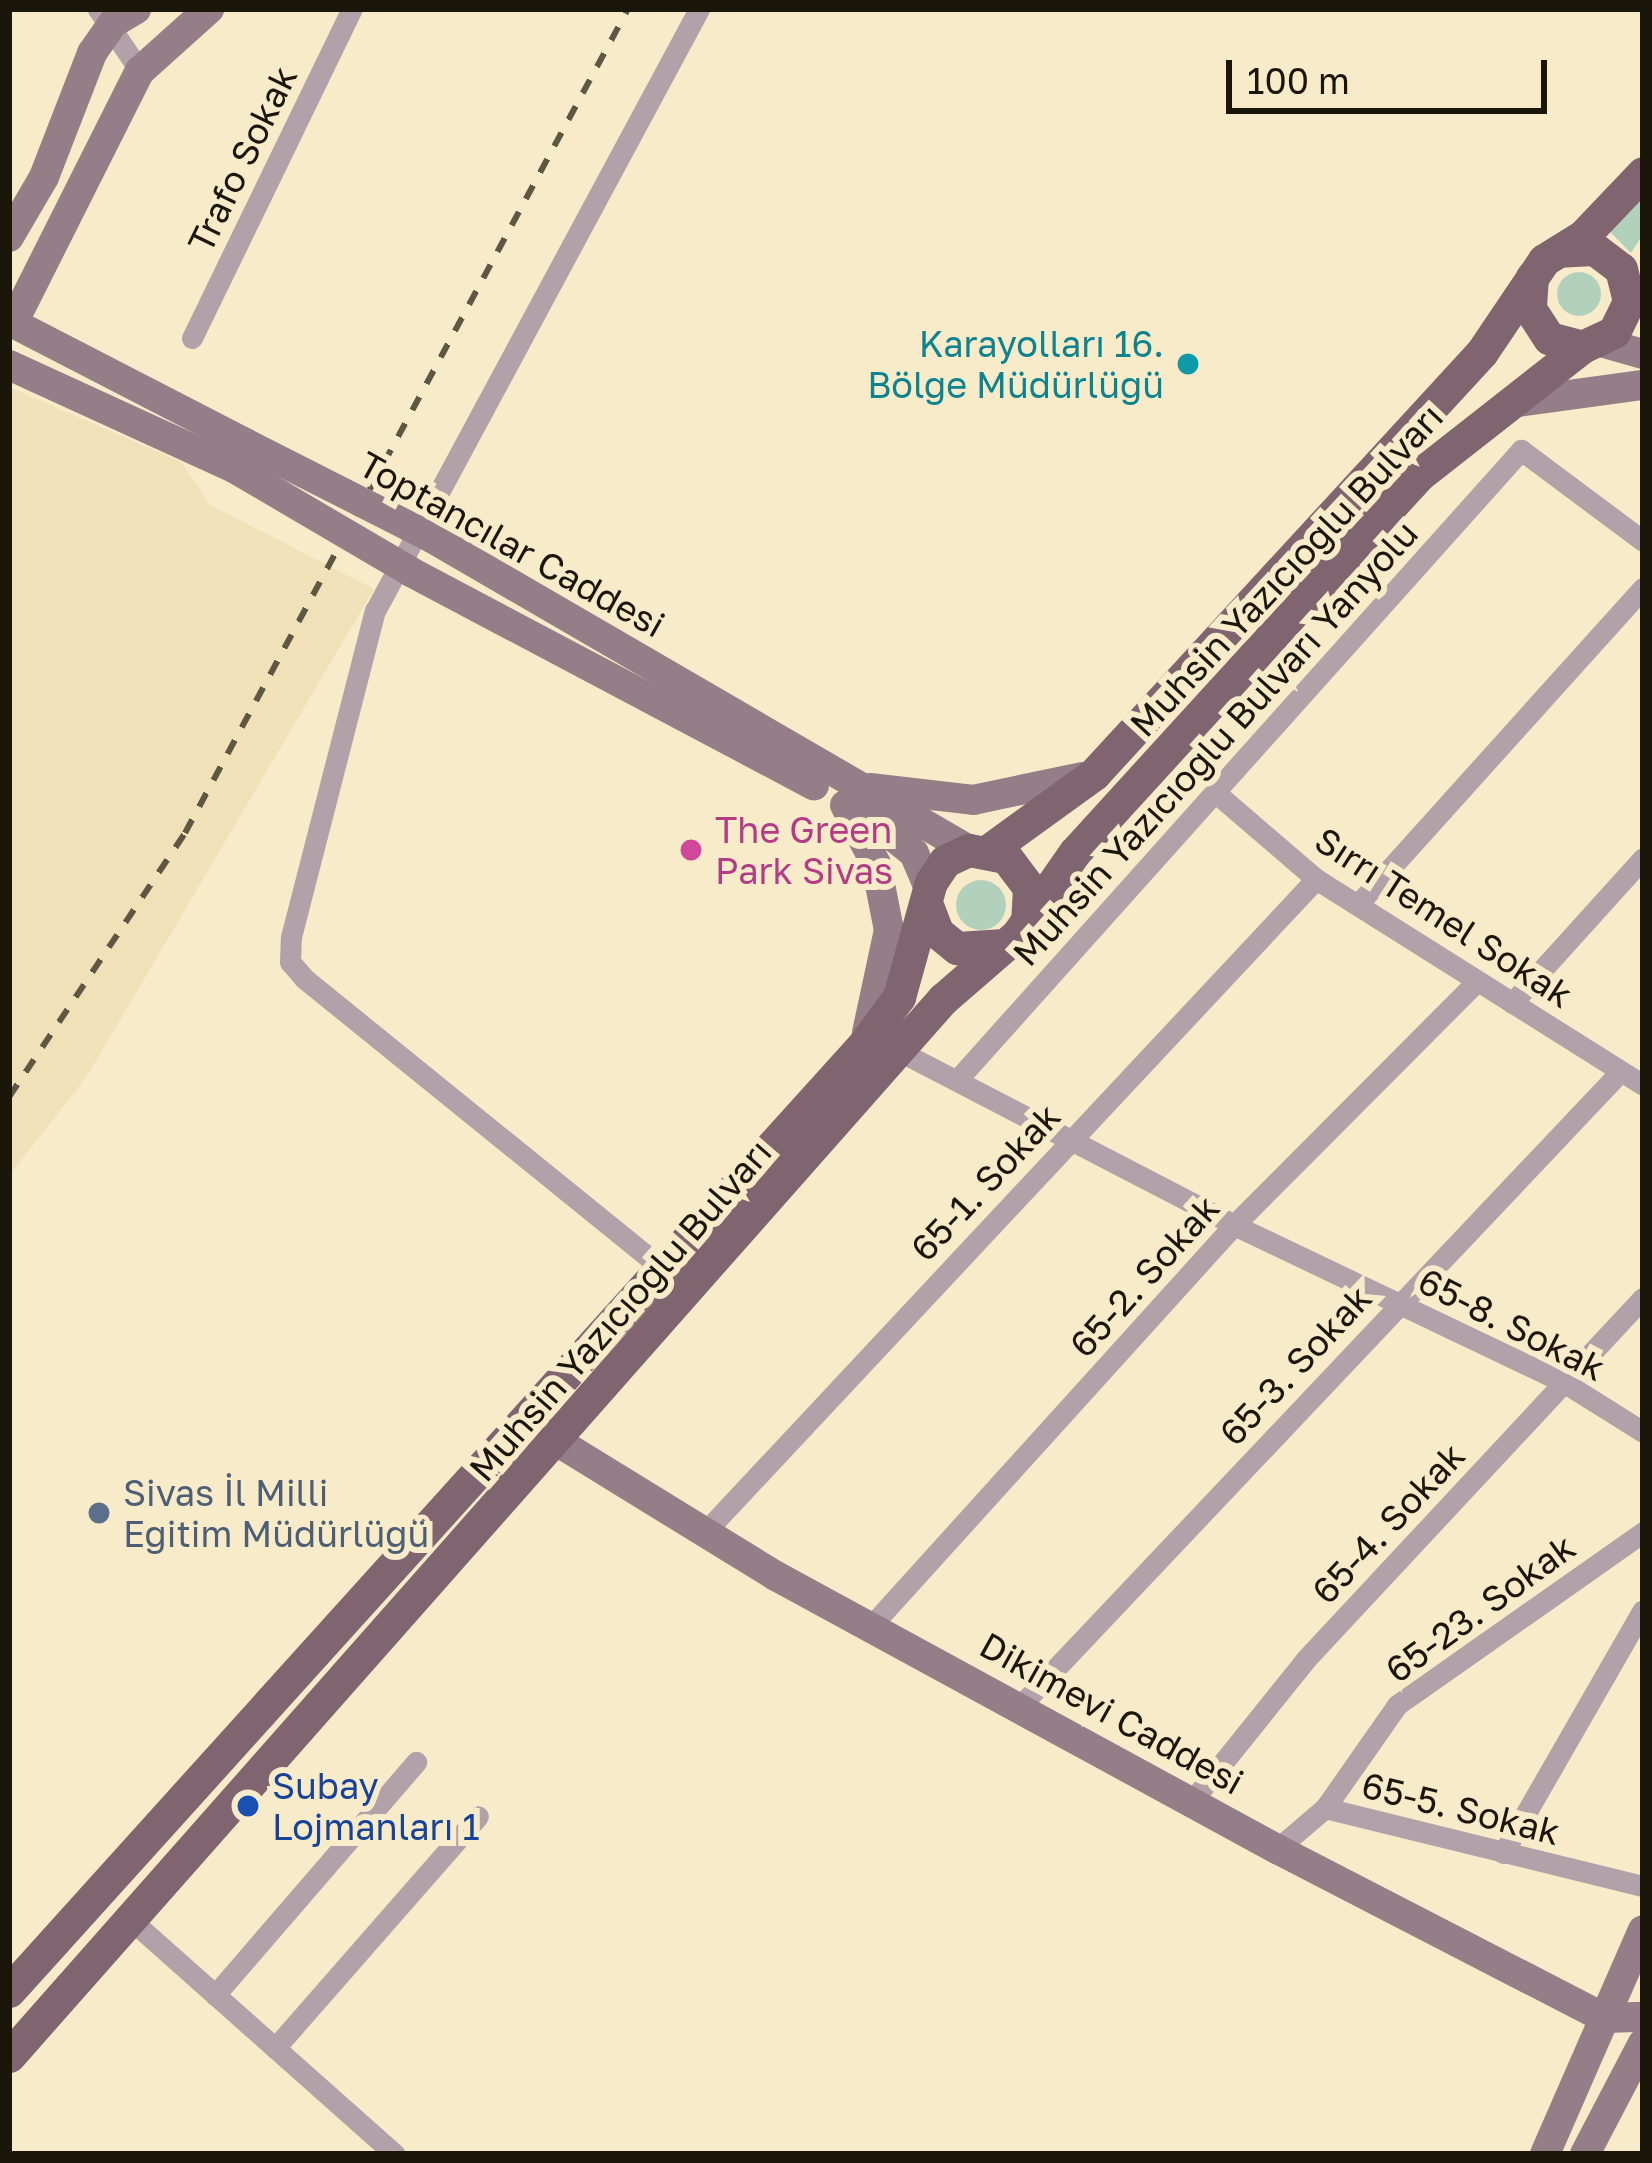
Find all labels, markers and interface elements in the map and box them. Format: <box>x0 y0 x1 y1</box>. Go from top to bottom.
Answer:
scale bar <box>1232 36 1553 110</box>
street label: Trafo Sokak <box>178 59 306 259</box>
text: 100 m <box>1247 59 1350 102</box>
place label: Karayolları 16. Bölge Müdürlüğü <box>867 321 1164 406</box>
marker: Karayolları 16. Bölge Müdürlüğü <box>1175 351 1201 377</box>
street label: Muhsin Yazıcıoğlu Bulvarı <box>1121 395 1451 745</box>
street label: Toptancılar Caddesi <box>352 442 672 646</box>
street label: Muhsin Yazıcıoğlu Bulvarı Yanyolu <box>1004 512 1426 974</box>
place label: The Green Park Sivas <box>715 807 893 892</box>
street label: Sırrı Temel Sokak <box>1307 818 1581 1016</box>
marker: The Green Park Sivas <box>678 837 704 863</box>
street label: 65-1. Sokak <box>901 1095 1069 1269</box>
street label: Muhsin Yazıcıoğlu Bulvarı <box>460 1130 780 1490</box>
street label: 65-2. Sokak <box>1060 1186 1228 1366</box>
street label: 65-8. Sokak <box>1412 1259 1612 1389</box>
street label: 65-3. Sokak <box>1210 1276 1380 1454</box>
street label: 65-4. Sokak <box>1303 1434 1473 1612</box>
place label: Sivas İl Milli Eğitim Müdürlüğü <box>123 1470 429 1555</box>
marker: Sivas İl Milli Eğitim Müdürlüğü <box>86 1500 112 1526</box>
street label: 65-23. Sokak <box>1377 1525 1583 1691</box>
street label: Dikimevi Caddesi <box>973 1623 1251 1803</box>
place label: Subay Lojmanları 1 <box>272 1763 480 1848</box>
street label: 65-5. Sokak <box>1358 1763 1564 1853</box>
marker: Subay Lojmanları 1 <box>235 1793 261 1819</box>

